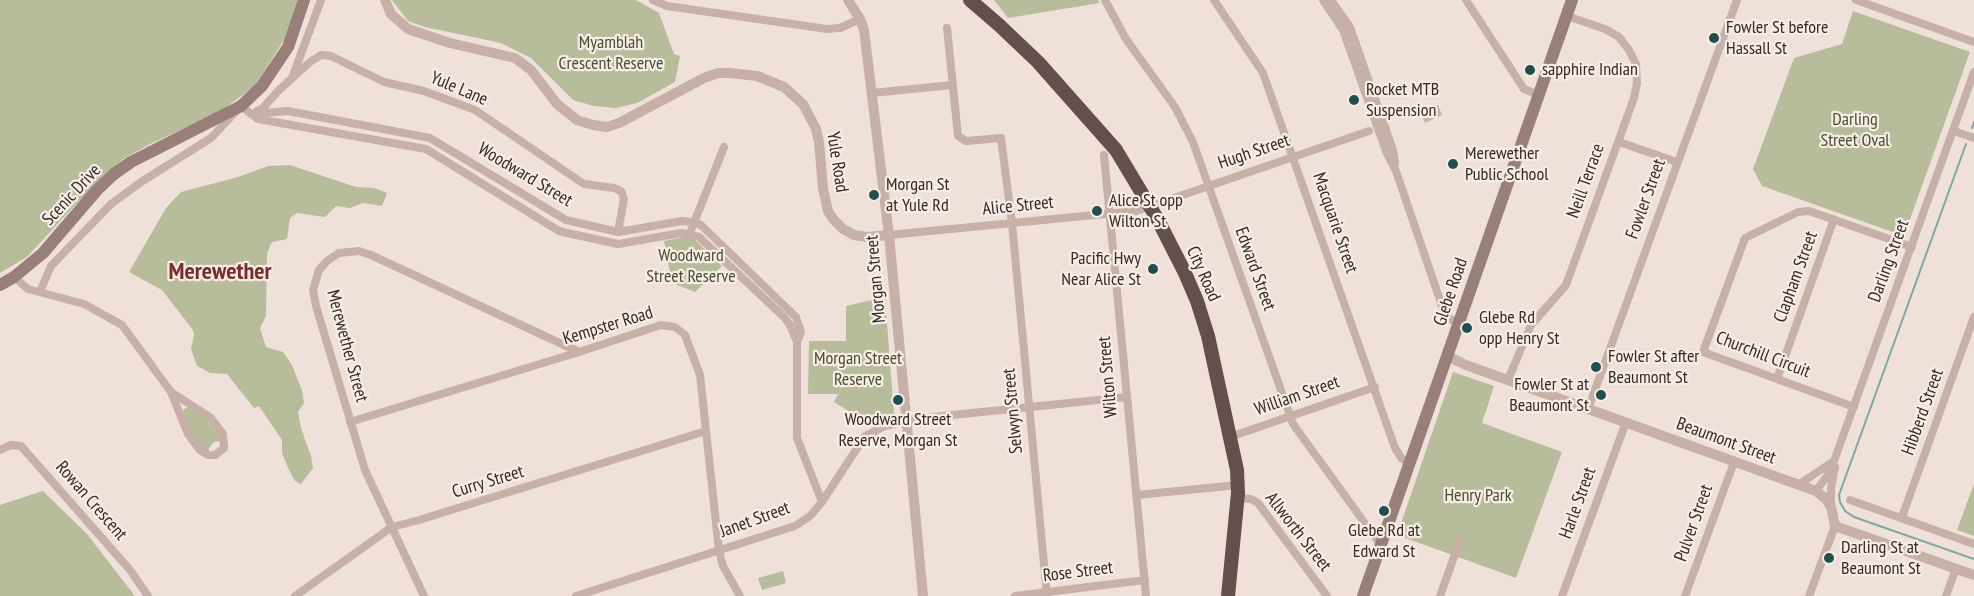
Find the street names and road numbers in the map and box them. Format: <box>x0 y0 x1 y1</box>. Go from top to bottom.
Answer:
street label: Yule Lane <box>427 67 491 111</box>
street label: Yule Road <box>822 130 852 194</box>
street label: Hugh Street <box>1215 130 1293 174</box>
street label: Woodward Street <box>474 138 576 212</box>
street label: Neill Terrace <box>1563 141 1609 221</box>
street label: Fowler Street <box>1622 156 1670 242</box>
street label: Scenic Drive <box>38 160 106 230</box>
street label: Macquarie Street <box>1308 170 1362 276</box>
street label: Alice Street <box>981 192 1055 220</box>
street label: Darling Street <box>1864 217 1914 305</box>
street label: Edward Street <box>1230 224 1280 314</box>
street label: Clapham Street <box>1770 228 1822 326</box>
street label: Morgan Street <box>861 234 891 324</box>
street label: City Road <box>1181 243 1225 305</box>
street label: Glebe Road <box>1429 255 1473 329</box>
street label: Merewether Street <box>322 288 372 404</box>
street label: Kempster Road <box>560 302 656 350</box>
street label: Churchill Circuit <box>1713 327 1813 383</box>
street label: Wilton Street <box>1094 335 1122 419</box>
street label: Hibberd Street <box>1897 366 1949 458</box>
street label: Selwyn Street <box>998 367 1028 455</box>
street label: William Street <box>1252 371 1342 421</box>
street label: Beaumont Street <box>1673 413 1779 469</box>
street label: Rowan Crescent <box>51 457 131 545</box>
street label: Curry Street <box>450 461 526 503</box>
street label: Harle Street <box>1555 464 1601 542</box>
street label: Pulver Street <box>1670 482 1718 564</box>
street label: Allworth Street <box>1260 488 1336 576</box>
street label: Janet Street <box>717 497 793 543</box>
street label: Rose Street <box>1042 557 1114 587</box>

